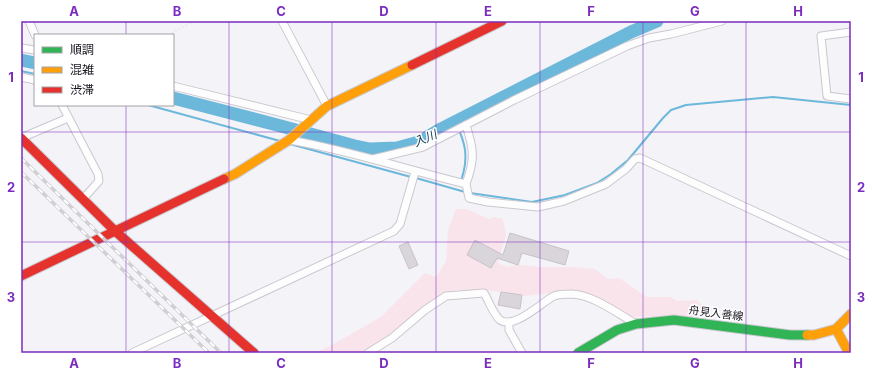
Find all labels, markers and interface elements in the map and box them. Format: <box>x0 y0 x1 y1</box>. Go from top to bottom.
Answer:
text: A <box>69 3 79 19</box>
text: B <box>173 3 182 19</box>
text: C <box>276 3 286 19</box>
text: D <box>379 3 389 19</box>
text: E <box>484 3 492 19</box>
text: F <box>587 3 595 19</box>
text: G <box>690 3 700 19</box>
text: H <box>793 3 803 19</box>
legend <box>34 34 174 106</box>
text: 順調 <box>70 42 94 57</box>
text: 混雑 <box>70 62 94 77</box>
text: 1 <box>8 69 14 85</box>
text: 1 <box>858 69 864 85</box>
text: 渋滞 <box>70 82 94 97</box>
water label: 入川 <box>411 126 441 150</box>
text: 2 <box>7 179 15 195</box>
text: 2 <box>857 179 865 195</box>
text: 3 <box>7 289 15 305</box>
text: 3 <box>857 289 865 305</box>
street label: 舟見入善線 <box>688 303 744 323</box>
text: A <box>69 355 79 371</box>
text: B <box>173 355 182 371</box>
text: C <box>276 355 286 371</box>
text: D <box>379 355 389 371</box>
text: E <box>484 355 492 371</box>
text: F <box>587 355 595 371</box>
text: G <box>690 355 700 371</box>
text: H <box>793 355 803 371</box>

